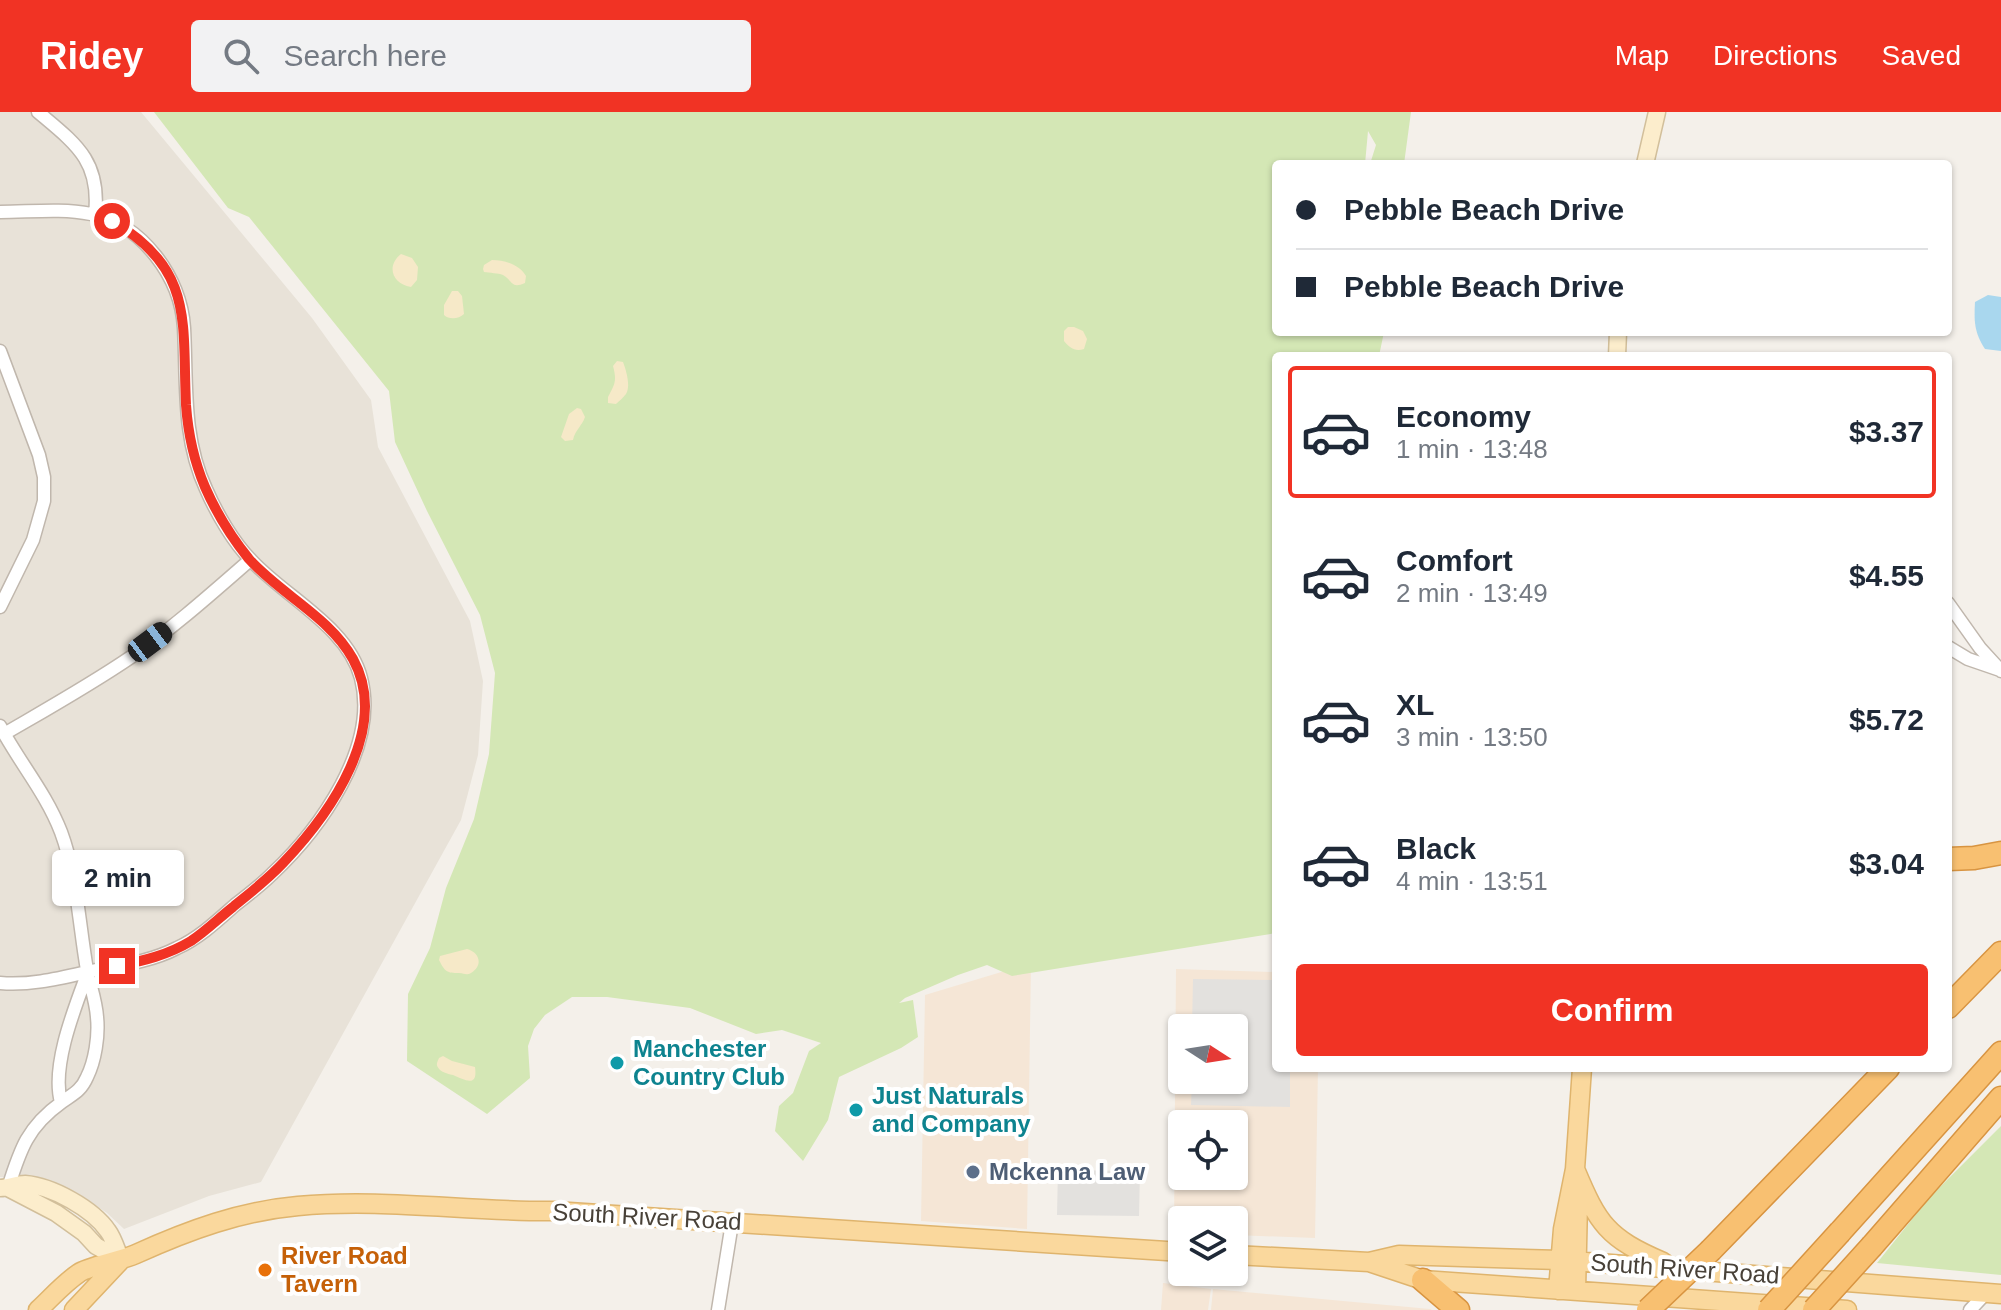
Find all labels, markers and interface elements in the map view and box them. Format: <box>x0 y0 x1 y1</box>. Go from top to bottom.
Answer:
search box <box>191 20 751 92</box>
icon: search <box>219 34 263 78</box>
text: Ridey <box>40 35 143 77</box>
text: Search here <box>283 39 447 72</box>
text: Map <box>1615 40 1669 71</box>
text: Directions <box>1713 40 1838 71</box>
text: Saved <box>1882 40 1961 71</box>
text: Pebble Beach Drive <box>1344 193 1624 226</box>
route start <box>94 203 130 239</box>
text: Pebble Beach Drive <box>1344 270 1624 303</box>
icon: car <box>1300 396 1372 468</box>
text: Economy <box>1396 400 1531 433</box>
text: $3.37 <box>1849 415 1924 448</box>
text: 1 min · 13:48 <box>1396 434 1548 464</box>
icon: car <box>1300 540 1372 612</box>
text: Comfort <box>1396 544 1513 577</box>
text: $4.55 <box>1849 559 1924 592</box>
text: 2 min · 13:49 <box>1396 578 1548 608</box>
car <box>124 618 176 666</box>
icon: car <box>1300 684 1372 756</box>
text: XL <box>1396 688 1434 721</box>
text: $5.72 <box>1849 703 1924 736</box>
text: 3 min · 13:50 <box>1396 722 1548 752</box>
icon: car <box>1300 828 1372 900</box>
text: Black <box>1396 832 1476 865</box>
text: $3.04 <box>1849 847 1924 880</box>
callout: 2 min <box>51 850 183 906</box>
text: 2 min <box>84 863 152 893</box>
text: 4 min · 13:51 <box>1396 866 1548 896</box>
route end <box>99 948 135 984</box>
button: Confirm <box>1296 964 1928 1056</box>
north arrow <box>1168 1014 1248 1094</box>
map controls <box>1168 1014 1248 1286</box>
place label: Manchester Country Club <box>633 1035 785 1090</box>
marker: Manchester Country Club <box>608 1054 626 1072</box>
place label: Just Naturals and Company <box>872 1082 1031 1137</box>
marker: Just Naturals and Company <box>847 1101 865 1119</box>
button: locate <box>1168 1110 1248 1190</box>
place label: Mckenna Law <box>989 1158 1145 1185</box>
marker: Mckenna Law <box>964 1163 982 1181</box>
street label: South River Road <box>552 1198 742 1235</box>
button: layers <box>1168 1206 1248 1286</box>
place label: River Road Tavern <box>281 1242 408 1297</box>
street label: South River Road <box>1590 1248 1780 1289</box>
marker: River Road Tavern <box>256 1261 274 1279</box>

